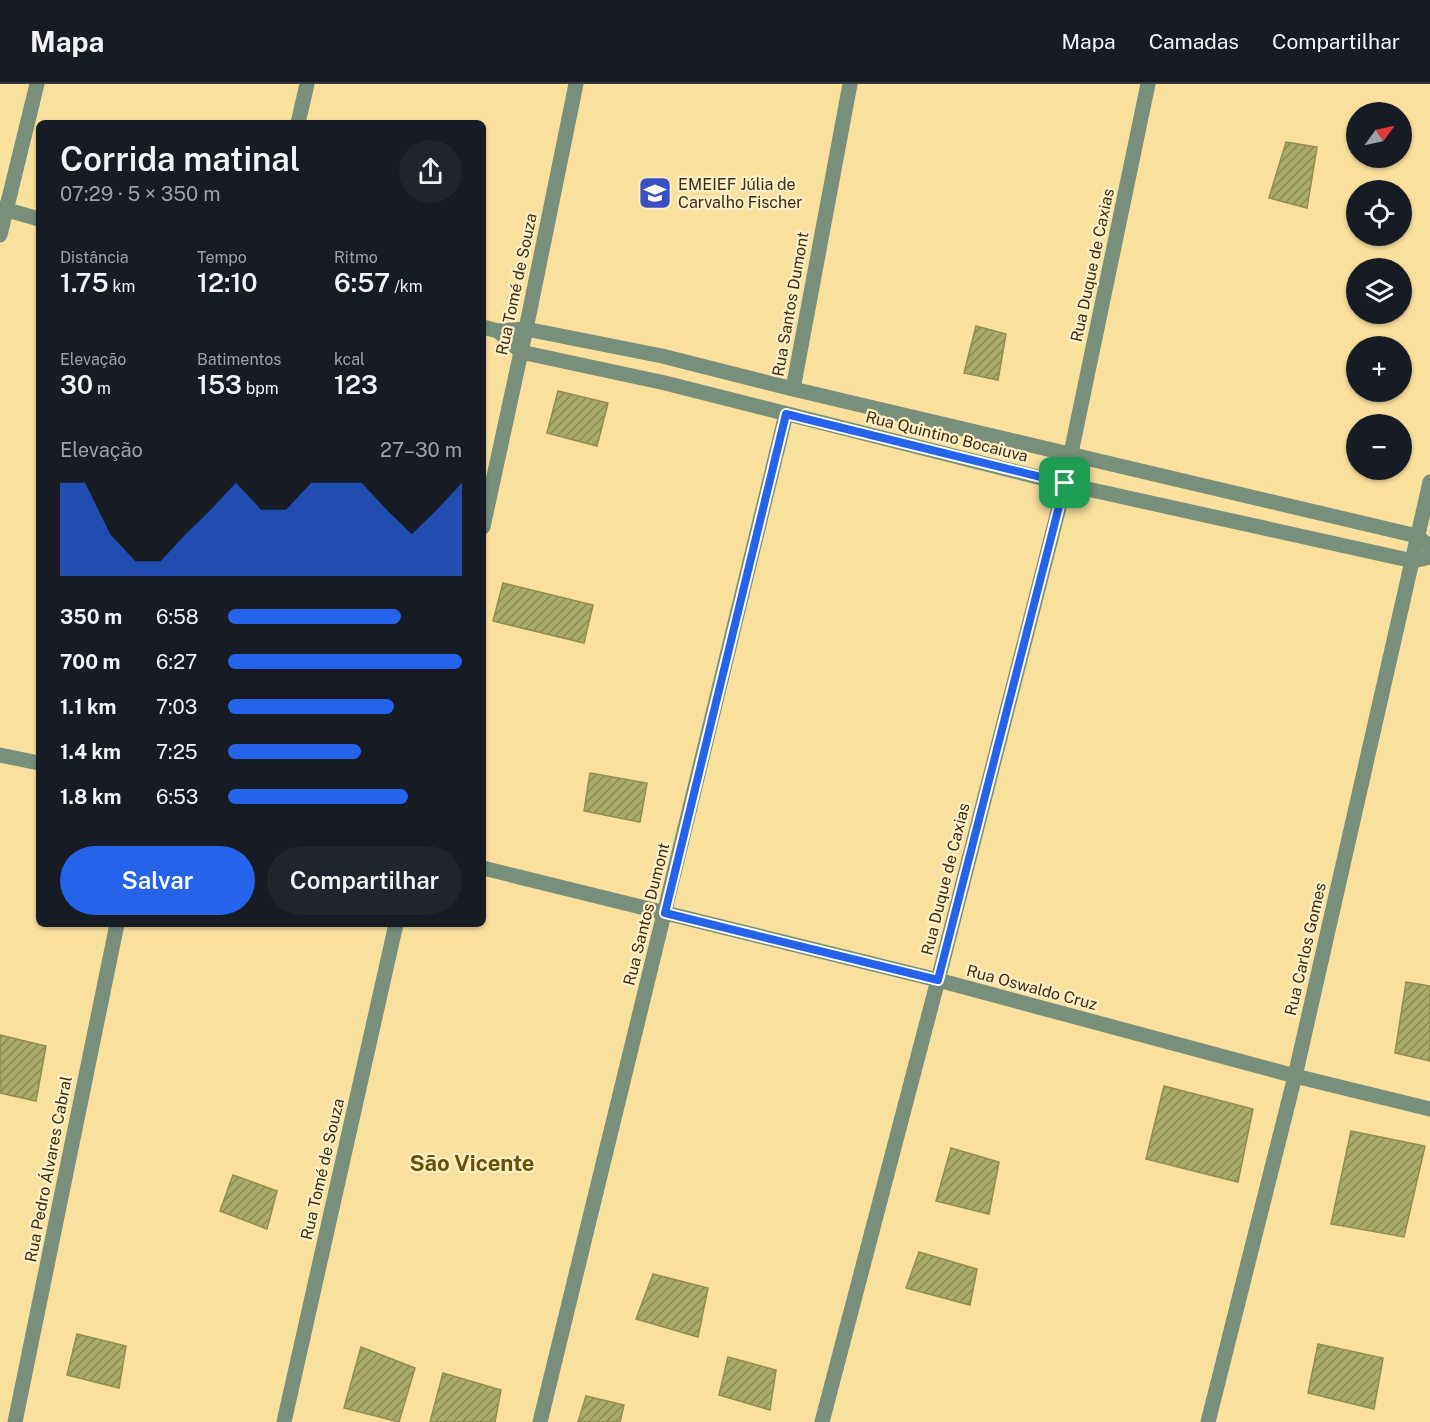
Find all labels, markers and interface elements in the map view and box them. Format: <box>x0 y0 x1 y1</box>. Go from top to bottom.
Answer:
text: Mapa <box>30 25 104 58</box>
text: Mapa <box>1062 29 1116 54</box>
text: Camadas <box>1149 29 1239 54</box>
text: Compartilhar <box>1272 29 1400 54</box>
north arrow <box>1346 102 1412 168</box>
map controls <box>1346 102 1412 480</box>
text: Corrida matinal <box>60 140 300 178</box>
button: share <box>399 140 462 203</box>
school or university icon: EMEIEF Júlia de Carvalho Fischer <box>637 175 673 211</box>
place label: EMEIEF Júlia de Carvalho Fischer <box>678 175 802 212</box>
button: locate <box>1346 180 1412 246</box>
text: 07:29 · 5 × 350 m <box>60 182 221 206</box>
street label: Rua Duque de Caxias <box>1067 187 1118 344</box>
street label: Rua Tomé de Souza <box>492 211 541 357</box>
street label: Rua Santos Dumont <box>768 230 813 378</box>
text: Distância <box>60 248 129 267</box>
text: Tempo <box>197 248 247 267</box>
text: Ritmo <box>334 248 378 267</box>
button: layers <box>1346 258 1412 324</box>
text: 1.75 <box>60 267 109 298</box>
text: 12:10 <box>197 267 258 298</box>
text: 6:57 <box>334 267 390 298</box>
text: km <box>109 277 135 296</box>
text: /km <box>390 277 423 296</box>
button: + <box>1346 336 1412 402</box>
text: Elevação <box>60 350 126 369</box>
text: Batimentos <box>197 350 281 369</box>
text: kcal <box>334 350 365 369</box>
text: 30 <box>60 369 93 400</box>
text: 153 <box>197 369 242 400</box>
text: 123 <box>334 369 378 400</box>
text: m <box>93 379 111 398</box>
text: bpm <box>242 379 279 398</box>
street label: Rua Quintino Bocaiuva <box>864 407 1030 466</box>
button: − <box>1346 414 1412 480</box>
text: Elevação <box>60 438 143 462</box>
text: 27–30 m <box>380 438 462 462</box>
pin <box>1039 457 1090 508</box>
icon: arrive <box>1048 466 1081 499</box>
text: 350 m <box>60 605 122 629</box>
text: 6:58 <box>156 605 199 629</box>
text: 700 m <box>60 650 120 674</box>
text: 6:27 <box>156 650 197 674</box>
text: 1.1 km <box>60 695 117 719</box>
text: 7:03 <box>156 695 197 719</box>
text: 1.4 km <box>60 740 121 764</box>
text: 7:25 <box>156 740 198 764</box>
text: 1.8 km <box>60 785 121 809</box>
text: 6:53 <box>156 785 198 809</box>
street label: Rua Duque de Caxias <box>917 801 974 957</box>
street label: Rua Santos Dumont <box>620 841 673 988</box>
button: Salvar <box>60 846 255 915</box>
button: Compartilhar <box>267 846 462 915</box>
street label: Rua Carlos Gomes <box>1281 881 1330 1017</box>
street label: Rua Oswaldo Cruz <box>964 961 1100 1014</box>
street label: Rua Pedro Álvares Cabral <box>20 1074 76 1264</box>
street label: Rua Tomé de Souza <box>297 1096 348 1242</box>
district label: São Vicente <box>410 1150 534 1176</box>

